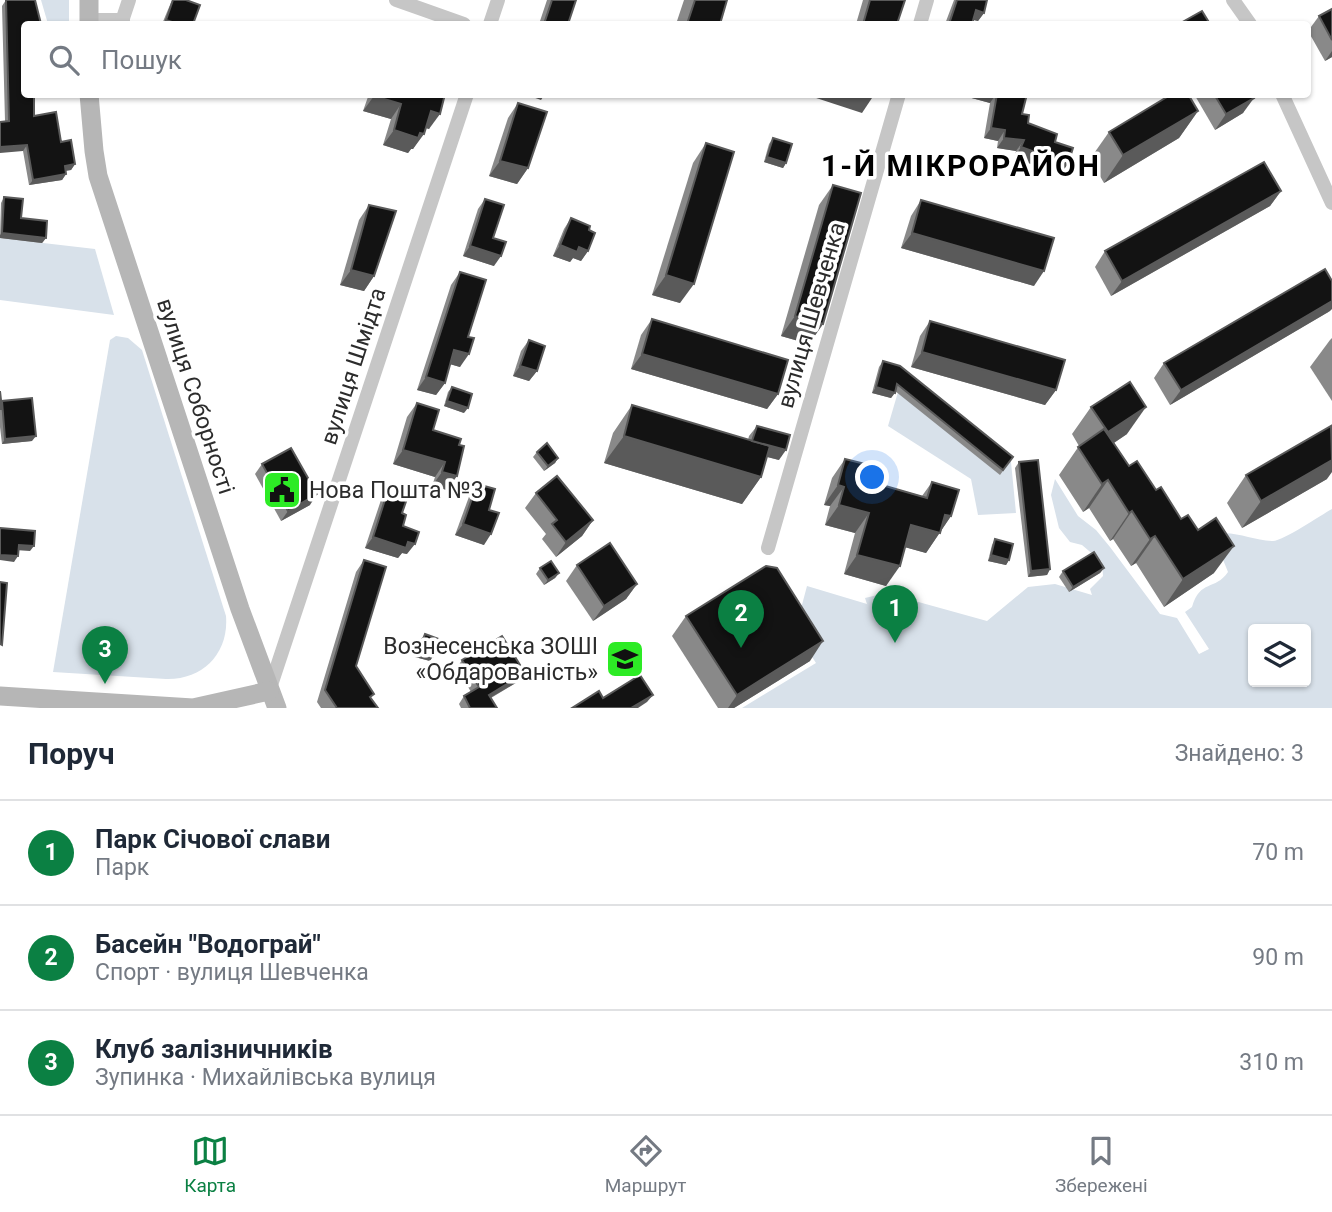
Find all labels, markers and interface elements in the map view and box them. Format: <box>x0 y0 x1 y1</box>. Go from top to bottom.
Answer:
search box <box>21 21 1311 98</box>
icon: search <box>45 41 83 79</box>
text: Пошук <box>101 45 182 75</box>
district label: 1-Й МІКРОРАЙОН <box>821 148 1101 183</box>
street label: вулиця Шевченка <box>772 219 851 411</box>
street label: вулиця Шмідта <box>315 284 392 448</box>
street label: вулиця Соборності <box>151 295 240 497</box>
your location <box>855 460 889 494</box>
public building icon: Нова Пошта №3 <box>261 469 303 511</box>
place label: Нова Пошта №3 <box>309 477 484 504</box>
pin: 1 <box>872 585 918 643</box>
pin: 2 <box>718 590 764 648</box>
map controls <box>1248 624 1311 687</box>
button: layers <box>1248 624 1311 687</box>
pin: 3 <box>82 626 128 684</box>
place label: Вознесенська ЗОШІ «Обдарованість» <box>383 633 598 686</box>
school or university icon: Вознесенська ЗОШІ «Обдарованість» <box>604 638 646 680</box>
text: Поруч <box>28 736 115 771</box>
text: Знайдено: 3 <box>1175 740 1304 767</box>
text: Парк Січової слави <box>95 824 331 854</box>
text: 1 <box>44 839 58 866</box>
text: 70 m <box>1252 839 1304 866</box>
text: Парк <box>95 854 149 881</box>
text: Басейн "Водограй" <box>95 929 321 959</box>
text: 2 <box>44 944 58 971</box>
text: 90 m <box>1252 944 1304 971</box>
text: Спорт · вулиця Шевченка <box>95 959 369 986</box>
text: Клуб залізничників <box>95 1034 333 1064</box>
text: 3 <box>44 1049 58 1076</box>
text: 310 m <box>1239 1049 1304 1076</box>
text: Зупинка · Михайлівська вулиця <box>95 1064 436 1091</box>
tab: Карта <box>184 1132 236 1197</box>
tab: Маршрут <box>605 1132 686 1197</box>
tab: Збережені <box>1055 1132 1148 1197</box>

